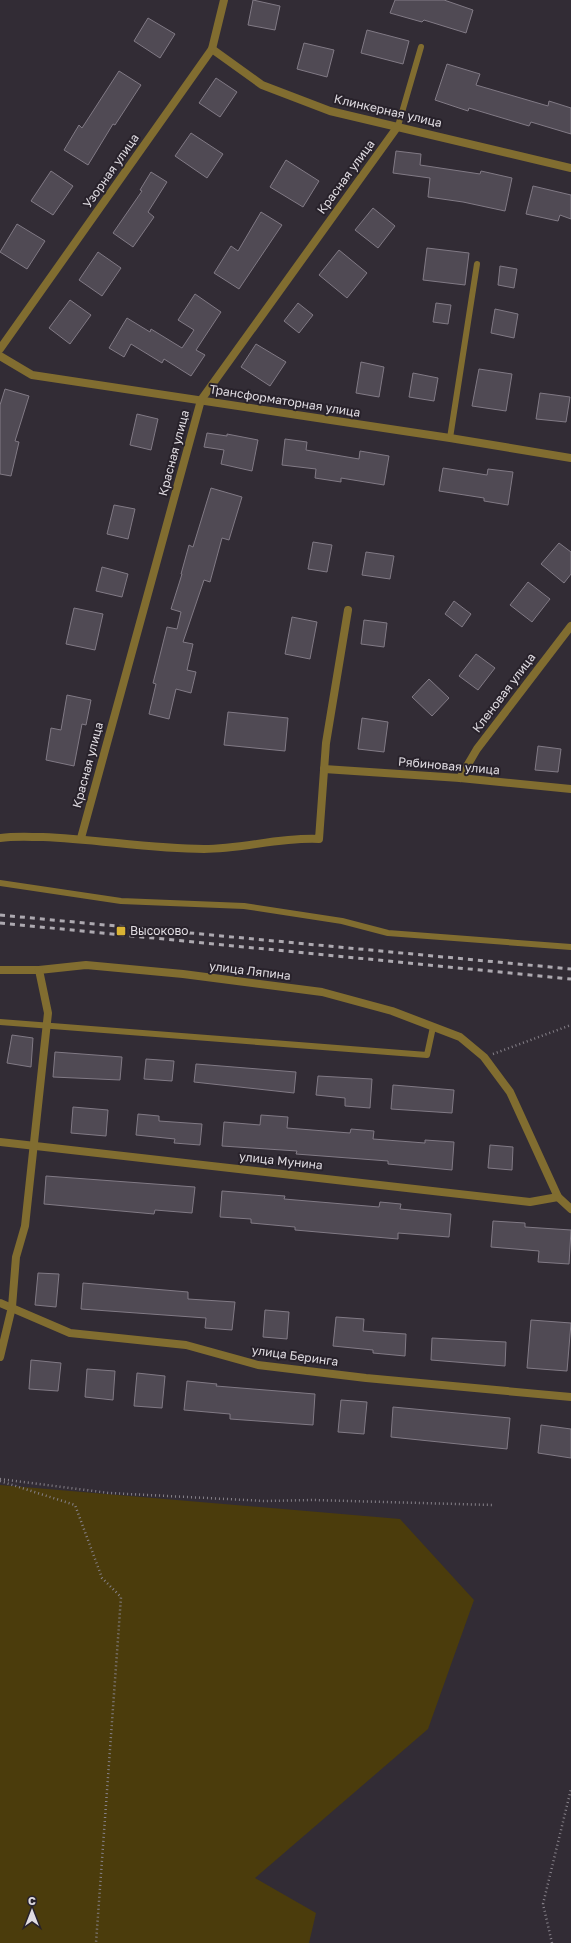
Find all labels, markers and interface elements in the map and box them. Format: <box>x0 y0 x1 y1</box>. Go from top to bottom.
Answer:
street label: Клинкерная улица <box>333 91 444 130</box>
street label: Узорная улица <box>79 131 142 211</box>
street label: Красная улица <box>314 137 378 217</box>
street label: Трансформаторная улица <box>209 381 362 420</box>
street label: Красная улица <box>155 408 192 497</box>
street label: Кленовая улица <box>469 650 538 735</box>
street label: Красная улица <box>69 720 106 809</box>
street label: Рябиновая улица <box>397 754 501 777</box>
place label: Высоково <box>130 923 188 938</box>
marker: Высоково <box>115 925 127 937</box>
street label: улица Ляпина <box>208 958 292 983</box>
street label: улица Мунина <box>239 1149 324 1172</box>
street label: улица Беринга <box>251 1342 339 1369</box>
north arrow <box>12 1891 52 1931</box>
text: С <box>28 1894 36 1907</box>

